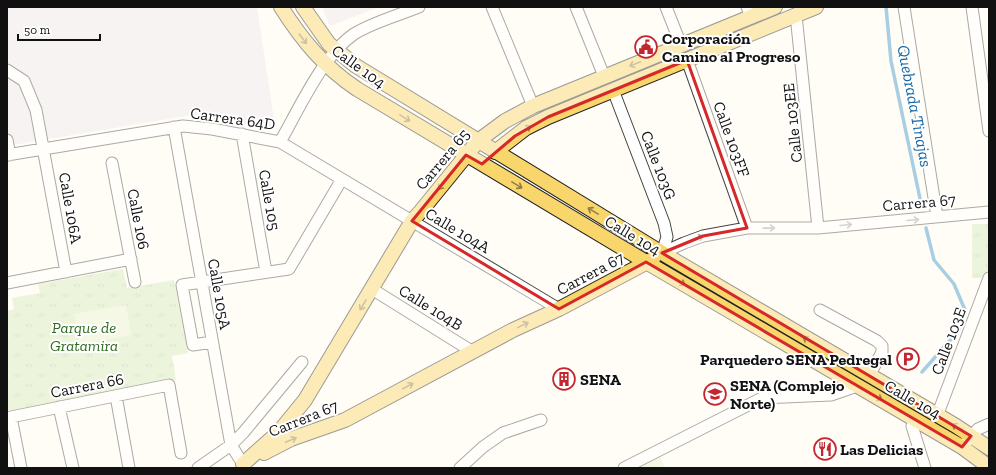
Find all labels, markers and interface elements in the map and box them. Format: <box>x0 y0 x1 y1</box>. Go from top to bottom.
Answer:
scale bar <box>18 16 100 42</box>
text: 50 m <box>24 23 51 37</box>
place label: Corporación Camino al Progreso <box>662 29 801 66</box>
one-way arrow <box>299 34 307 45</box>
public building icon: Corporación Camino al Progreso <box>633 34 659 60</box>
street label: Calle 104 <box>328 41 390 92</box>
water label: Quebrada Tinajas <box>893 43 937 169</box>
one-way arrow <box>629 60 641 68</box>
street label: Calle 103EE <box>779 82 806 164</box>
street label: Calle 103FF <box>709 99 754 179</box>
street label: Carrera 64D <box>189 103 277 134</box>
one-way arrow <box>399 114 410 122</box>
one-way arrow <box>520 124 532 132</box>
street label: Carrera 65 <box>411 125 473 194</box>
street label: Calle 103G <box>637 128 680 202</box>
street label: Calle 105 <box>255 168 284 232</box>
street label: Calle 106A <box>55 171 86 246</box>
one-way arrow <box>437 179 446 190</box>
one-way arrow <box>511 181 523 189</box>
street label: Calle 106 <box>123 187 154 251</box>
street label: Carrera 67 <box>882 190 957 215</box>
street label: Calle 104A <box>422 204 494 257</box>
one-way arrow <box>587 207 599 215</box>
street label: Calle 104 <box>601 211 664 260</box>
one-way arrow <box>906 216 919 223</box>
one-way arrow <box>839 222 852 229</box>
one-way arrow <box>762 224 775 232</box>
one-way arrow <box>691 234 704 241</box>
street label: Carrera 67 <box>553 248 627 299</box>
street label: Calle 105A <box>204 257 235 332</box>
one-way arrow <box>674 278 686 286</box>
street label: Calle 104B <box>395 280 466 335</box>
one-way arrow <box>358 299 366 311</box>
street label: Calle 103E <box>927 305 970 377</box>
park label: Parque de Gratamira <box>50 318 118 355</box>
one-way arrow <box>517 321 529 328</box>
one-way arrow <box>802 335 814 343</box>
parking icon: Parquedero SENA Pedregal <box>895 346 921 372</box>
place label: Parquedero SENA Pedregal <box>700 350 892 369</box>
building icon: SENA <box>551 366 577 392</box>
street label: Carrera 66 <box>49 369 125 402</box>
place label: SENA <box>580 370 621 389</box>
place label: SENA (Complejo Norte) <box>730 376 845 413</box>
street label: Calle 104 <box>881 376 945 423</box>
school or university icon: SENA (Complejo Norte) <box>702 381 728 407</box>
one-way arrow <box>402 382 414 389</box>
one-way arrow <box>871 394 883 402</box>
street label: Carrera 67 <box>266 396 341 441</box>
one-way arrow <box>951 422 963 430</box>
one-way arrow <box>284 436 296 443</box>
restaurant icon: Las Delicias <box>812 436 838 462</box>
place label: Las Delicias <box>840 440 923 459</box>

